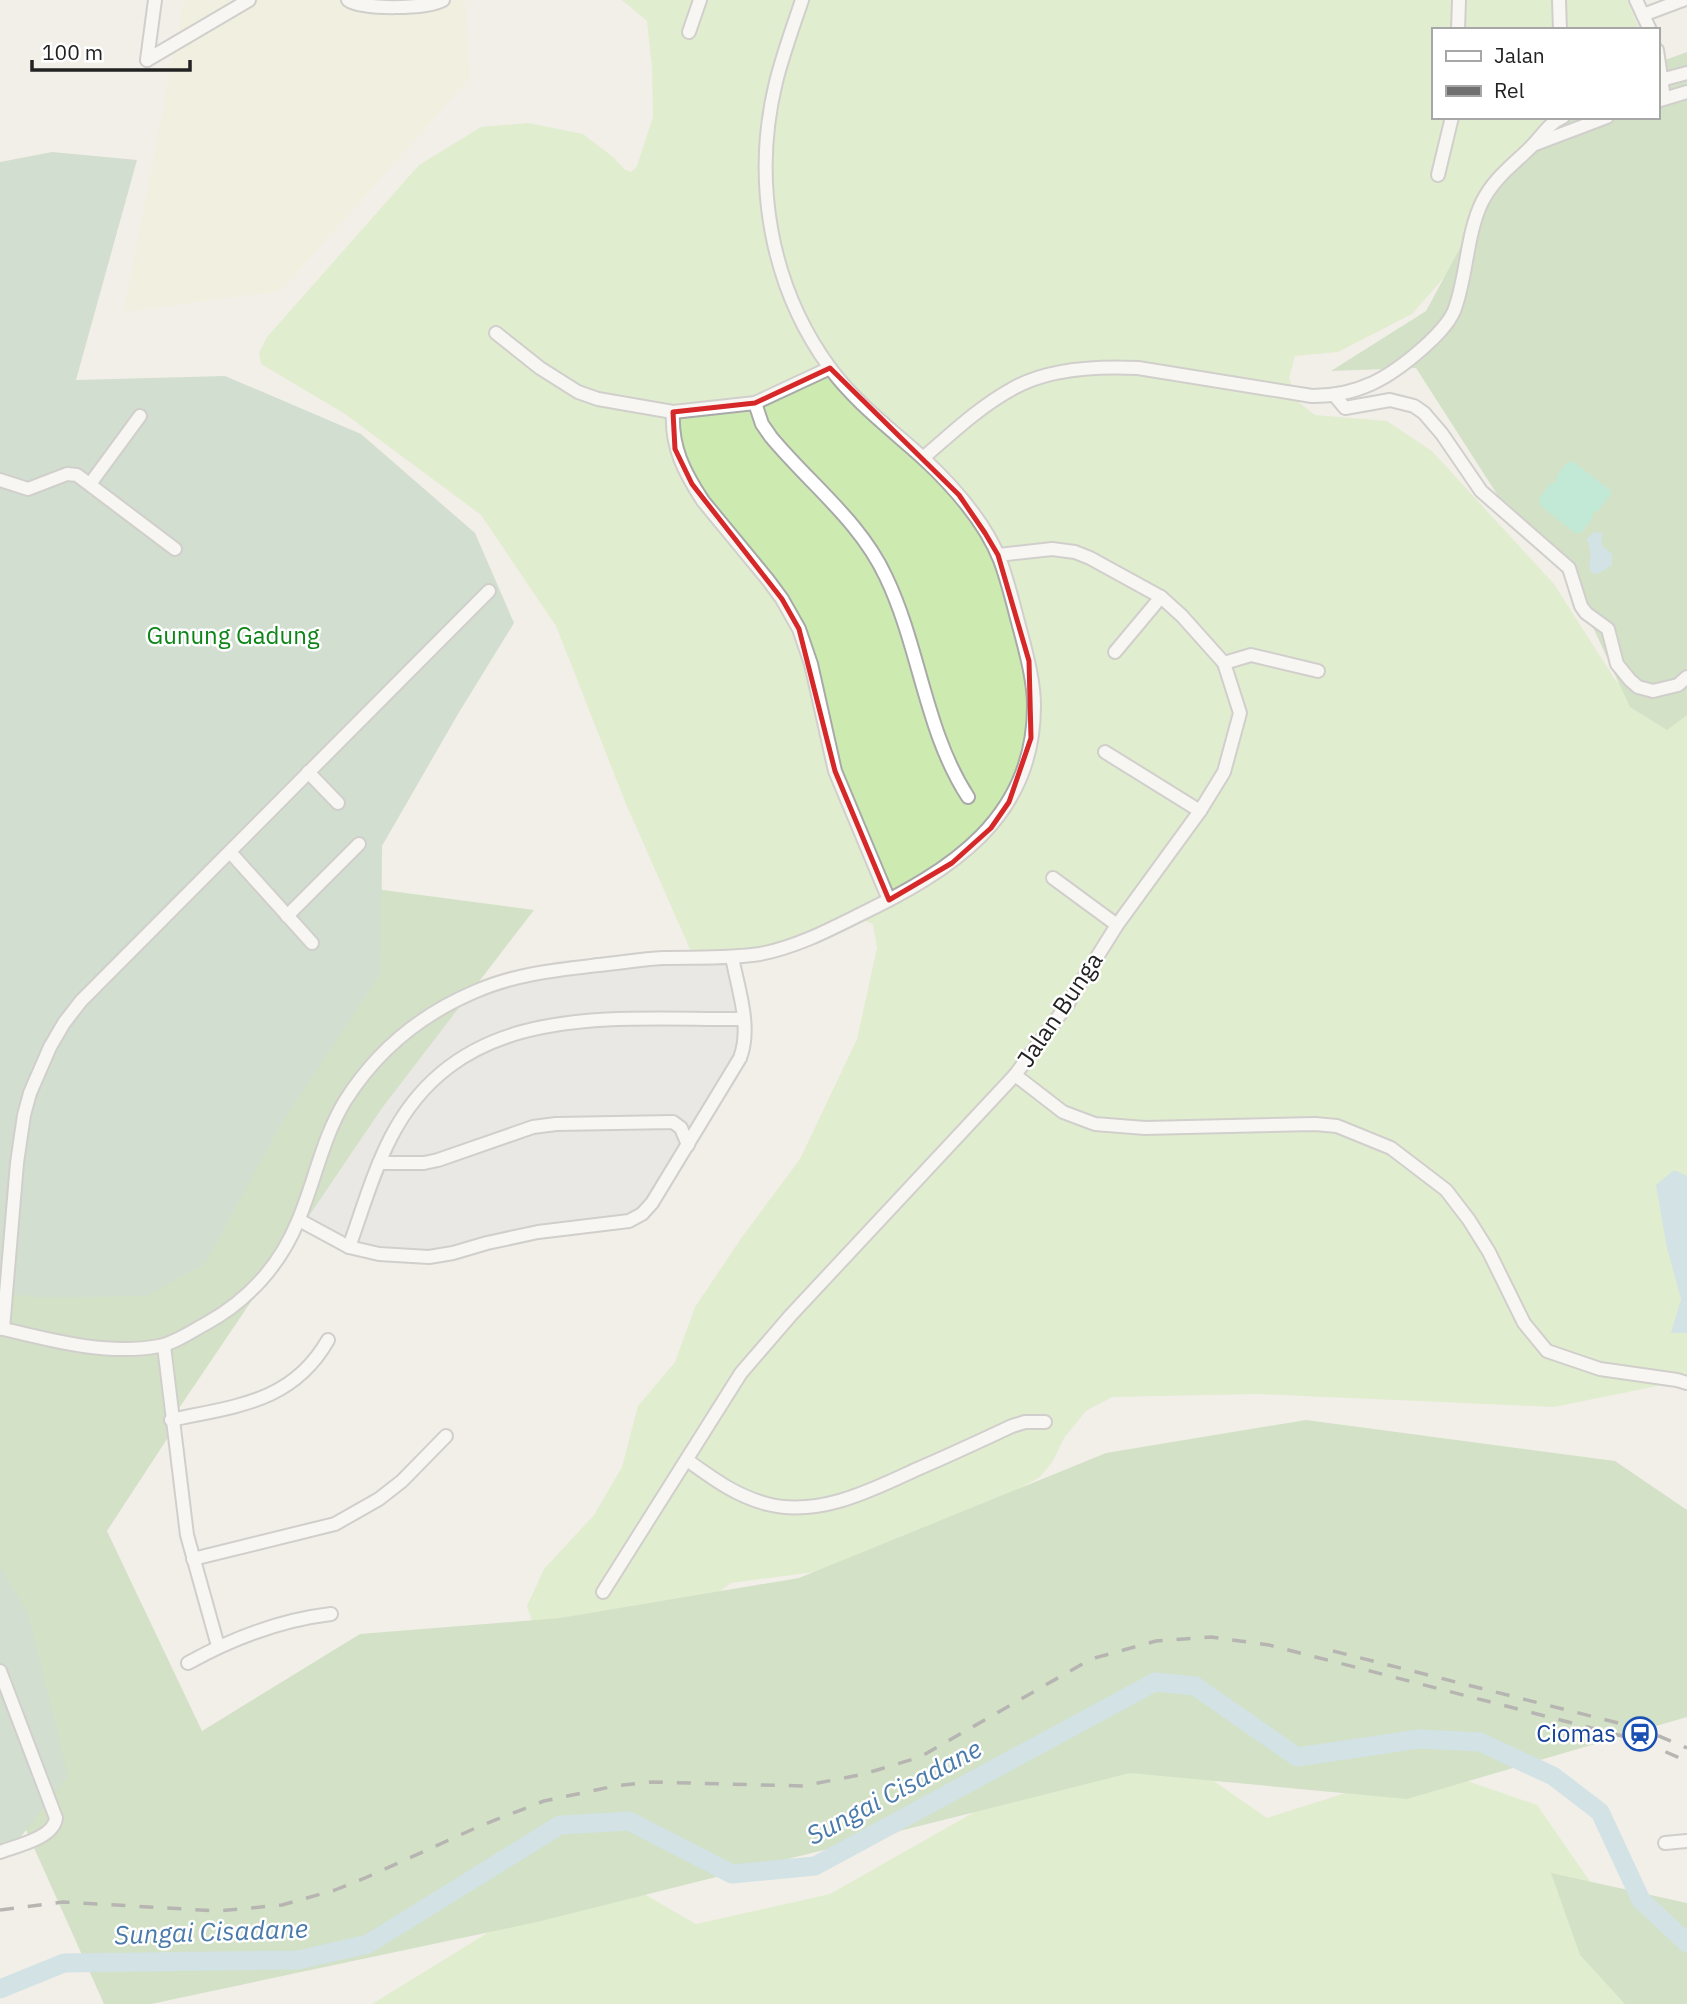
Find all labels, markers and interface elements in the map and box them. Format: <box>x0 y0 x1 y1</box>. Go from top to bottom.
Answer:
scale bar <box>32 28 189 72</box>
legend <box>1432 28 1659 119</box>
text: 100 m <box>42 38 103 66</box>
text: Jalan <box>1494 41 1545 69</box>
text: Rel <box>1494 76 1525 104</box>
park label: Gunung Gadung <box>147 619 320 651</box>
street label: Jalan Bunga <box>1009 946 1109 1073</box>
station icon: Ciomas <box>1621 1715 1659 1753</box>
place label: Ciomas <box>1536 1717 1616 1749</box>
water label: Sungai Cisadane <box>800 1731 987 1852</box>
water label: Sungai Cisadane <box>113 1911 308 1951</box>

